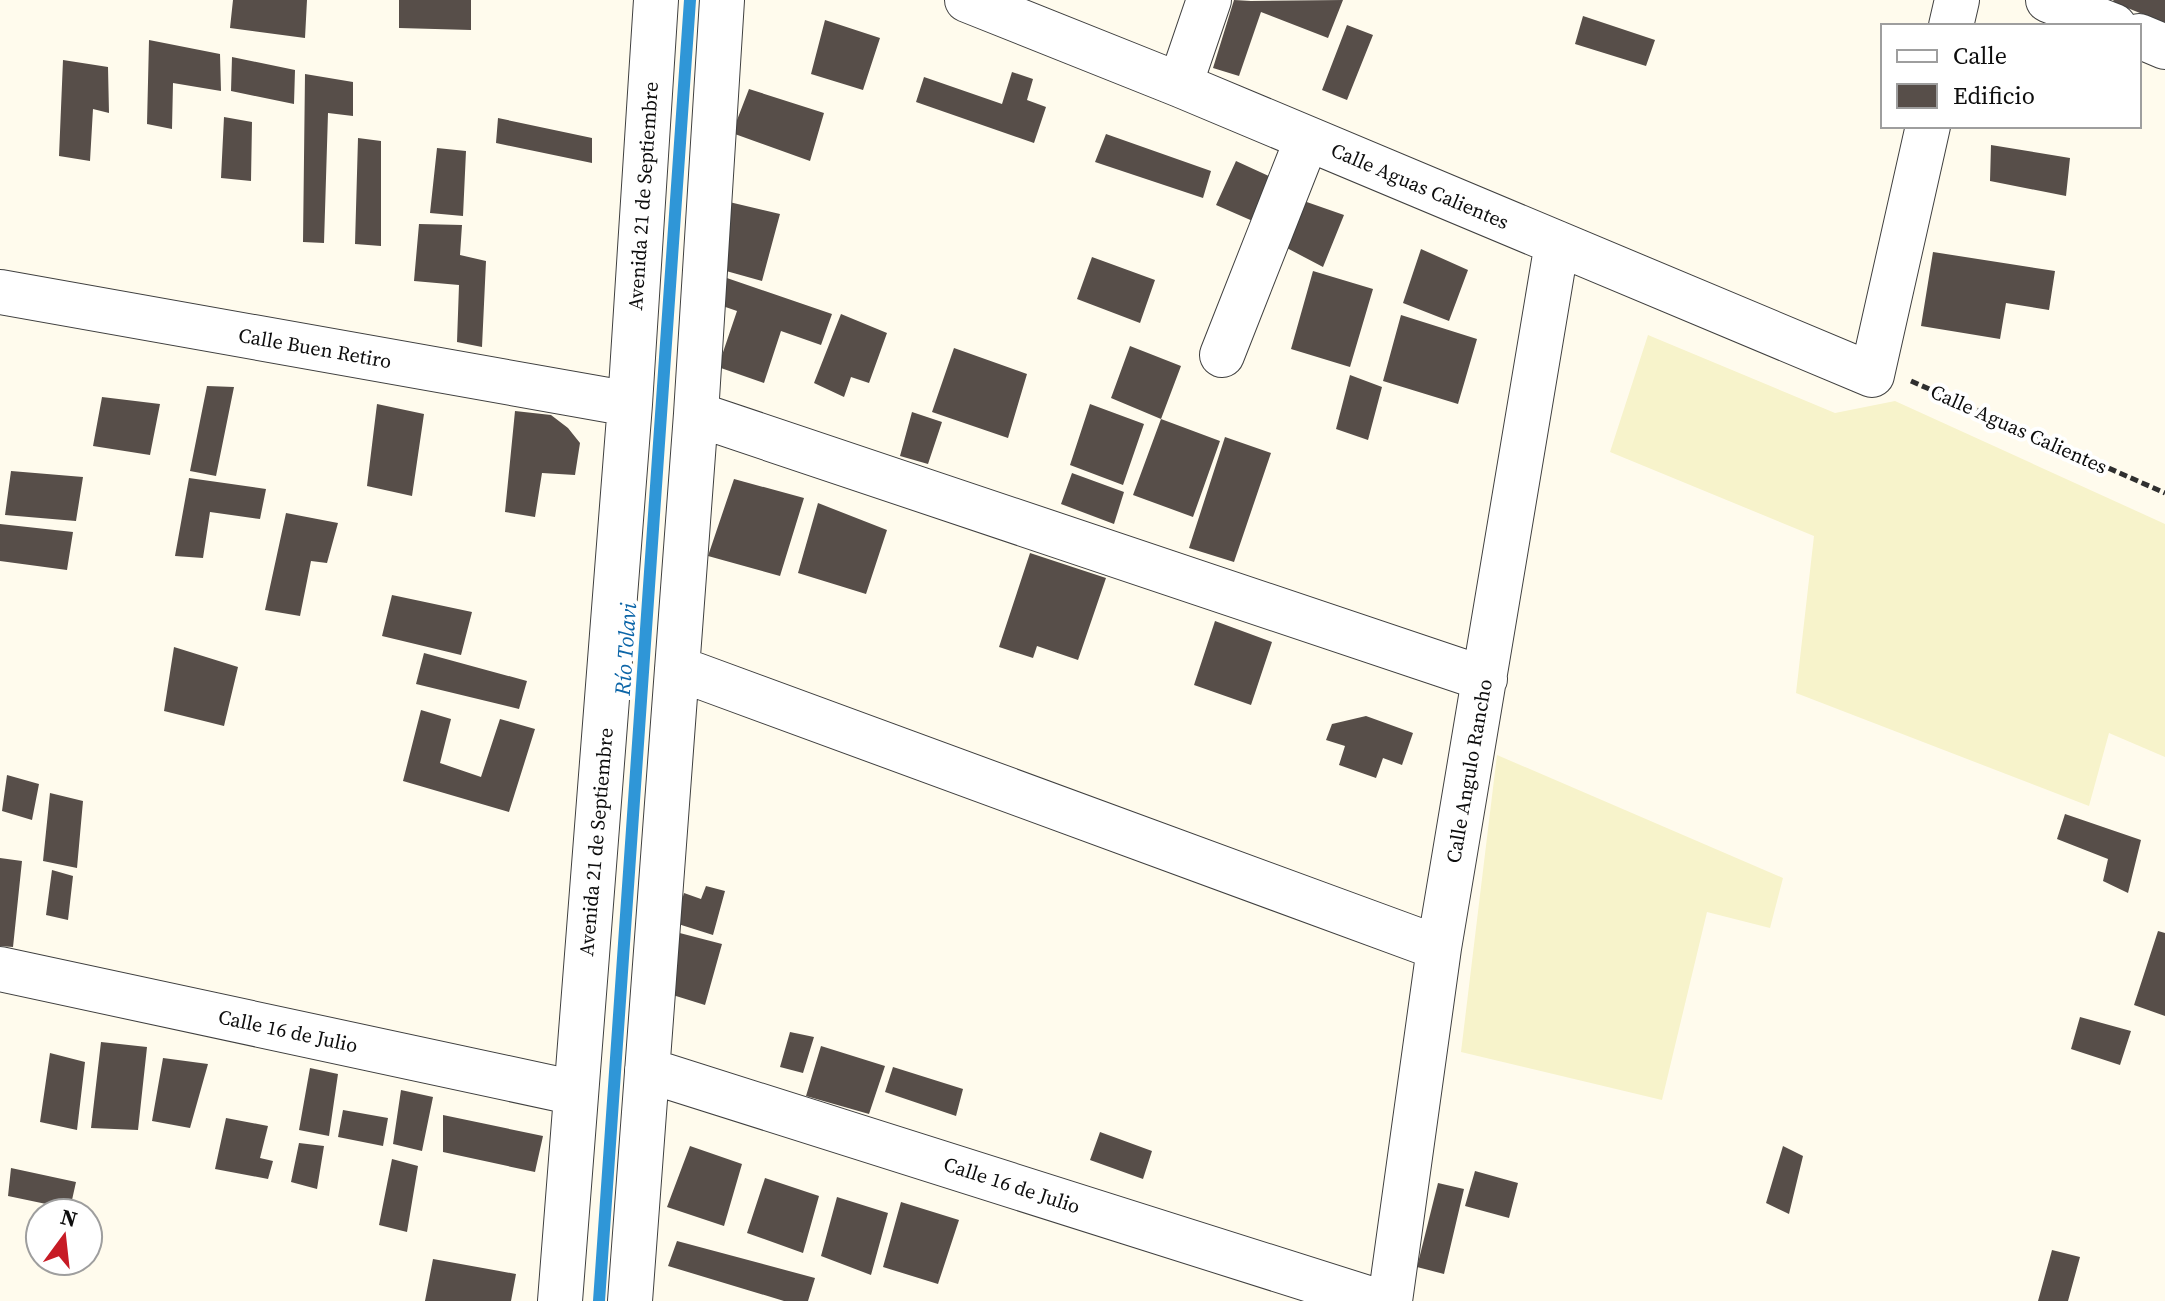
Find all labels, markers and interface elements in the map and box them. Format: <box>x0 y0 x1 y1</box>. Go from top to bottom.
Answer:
legend <box>1881 24 2141 128</box>
text: Calle <box>1953 39 2007 72</box>
text: Edificio <box>1953 79 2035 112</box>
street label: Avenida 21 de Septiembre <box>621 81 665 311</box>
street label: Calle Aguas Calientes <box>1327 136 1513 236</box>
street label: Calle Buen Retiro <box>236 321 394 375</box>
street label: Calle Aguas Calientes <box>1926 377 2112 481</box>
water label: Río Tolavi <box>607 601 643 697</box>
street label: Calle Angulo Rancho <box>1439 677 1499 865</box>
street label: Avenida 21 de Septiembre <box>572 727 620 957</box>
street label: Calle 16 de Julio <box>216 1003 360 1059</box>
street label: Calle 16 de Julio <box>940 1150 1084 1220</box>
north arrow <box>24 1197 104 1277</box>
text: N <box>58 1201 81 1234</box>

